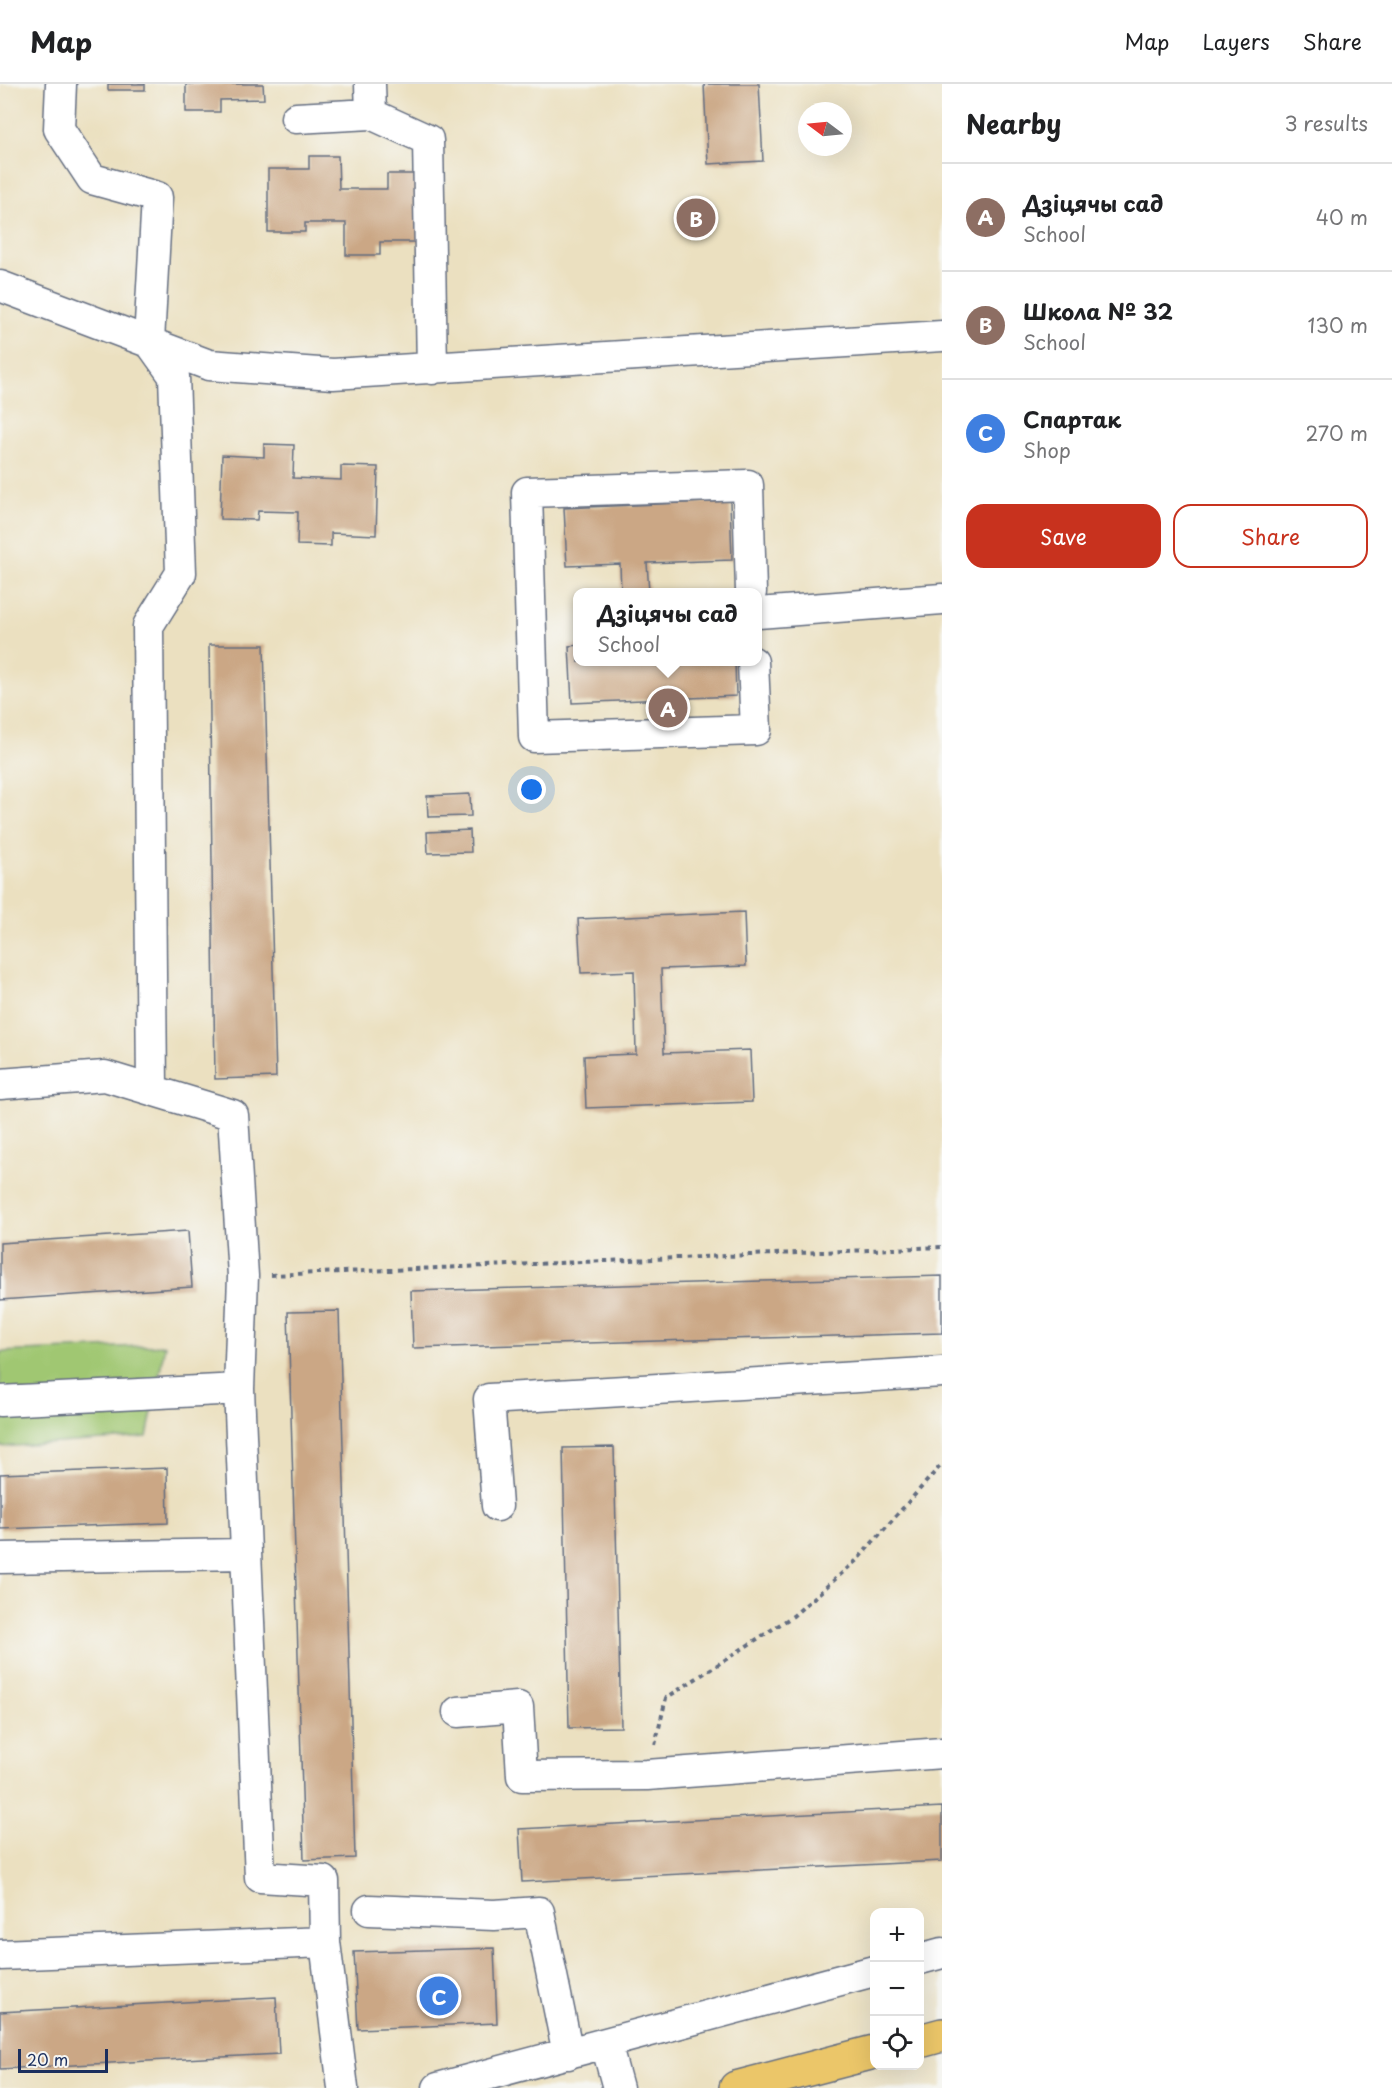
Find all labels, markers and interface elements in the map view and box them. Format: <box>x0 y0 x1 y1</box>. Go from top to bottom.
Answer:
text: Map <box>30 20 92 63</box>
text: Map <box>1125 25 1169 57</box>
text: Layers <box>1202 25 1270 57</box>
text: Share <box>1303 25 1362 57</box>
north arrow <box>798 102 852 156</box>
text: Nearby <box>966 104 1061 143</box>
text: 3 results <box>1285 108 1368 138</box>
text: Дзіцячы сад <box>1023 186 1163 219</box>
pin: B <box>676 196 716 240</box>
text: A <box>978 202 993 232</box>
text: 40 m <box>1316 202 1368 232</box>
text: School <box>1023 219 1086 249</box>
text: Школа № 32 <box>1023 294 1173 327</box>
text: B <box>979 310 992 340</box>
text: 130 m <box>1308 310 1368 340</box>
text: School <box>1023 327 1086 357</box>
text: Спартак <box>1023 402 1121 435</box>
text: C <box>978 418 993 448</box>
text: 270 m <box>1305 418 1368 448</box>
text: Shop <box>1023 435 1071 465</box>
button: Save <box>966 504 1161 568</box>
button: Share <box>1173 504 1368 568</box>
popup <box>573 588 762 666</box>
text: Дзіцячы сад <box>597 596 738 629</box>
text: School <box>597 629 660 659</box>
pin: A <box>648 686 688 730</box>
your location <box>517 775 546 804</box>
map controls <box>870 1908 924 2070</box>
button: + <box>870 1908 924 1962</box>
button: − <box>870 1962 924 2016</box>
pin: C <box>420 1974 458 2018</box>
button: locate <box>870 2016 924 2070</box>
scale bar <box>18 2046 108 2074</box>
text: 20 m <box>27 2047 68 2071</box>

